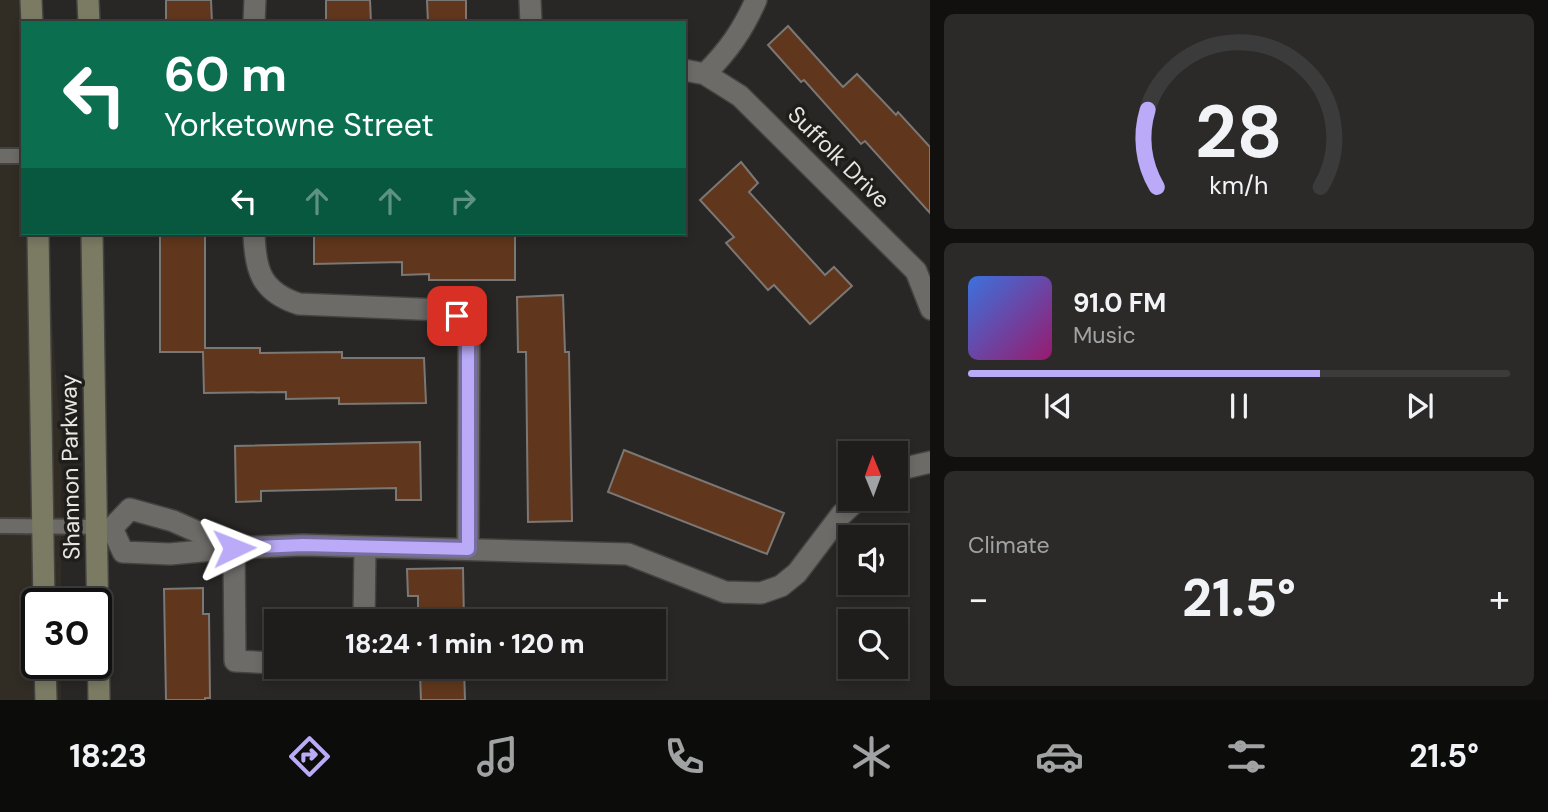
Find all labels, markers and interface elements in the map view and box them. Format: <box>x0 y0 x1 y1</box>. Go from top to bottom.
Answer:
text: 60 m <box>164 42 287 106</box>
icon: left <box>49 49 140 140</box>
text: 28 <box>1195 86 1283 181</box>
street label: Suffolk Drive <box>781 99 897 215</box>
text: Yorketowne Street <box>164 104 434 146</box>
text: km/h <box>1209 169 1269 202</box>
icon: left <box>225 182 263 220</box>
icon: ahead <box>298 182 336 220</box>
icon: ahead <box>371 182 409 220</box>
icon: right <box>444 182 482 220</box>
pin <box>427 286 487 346</box>
text: 91.0 FM <box>1073 286 1166 320</box>
icon: arrive <box>438 297 476 335</box>
text: Music <box>1073 320 1136 350</box>
street label: Shannon Parkway <box>53 374 87 560</box>
icon: previous <box>1039 387 1077 425</box>
icon: pause <box>1220 387 1258 425</box>
icon: next <box>1401 387 1439 425</box>
north arrow <box>838 441 908 511</box>
map controls <box>838 441 908 679</box>
position arrow <box>197 511 271 585</box>
button: sound <box>838 525 908 595</box>
text: Climate <box>968 530 1050 560</box>
text: 21.5° <box>1182 564 1296 632</box>
text: − <box>968 574 989 624</box>
text: + <box>1489 574 1510 624</box>
speed limit sign: 30 <box>21 588 112 679</box>
button: search <box>838 609 908 679</box>
text: 18:24 · 1 min · 120 m <box>345 627 585 661</box>
icon: directions <box>285 732 334 781</box>
icon: music <box>473 732 522 781</box>
icon: phone <box>660 732 709 781</box>
icon: climate <box>847 732 896 781</box>
icon: car <box>1035 732 1084 781</box>
icon: filters <box>1222 732 1271 781</box>
text: 18:23 <box>69 735 147 777</box>
text: 21.5° <box>1409 735 1479 777</box>

